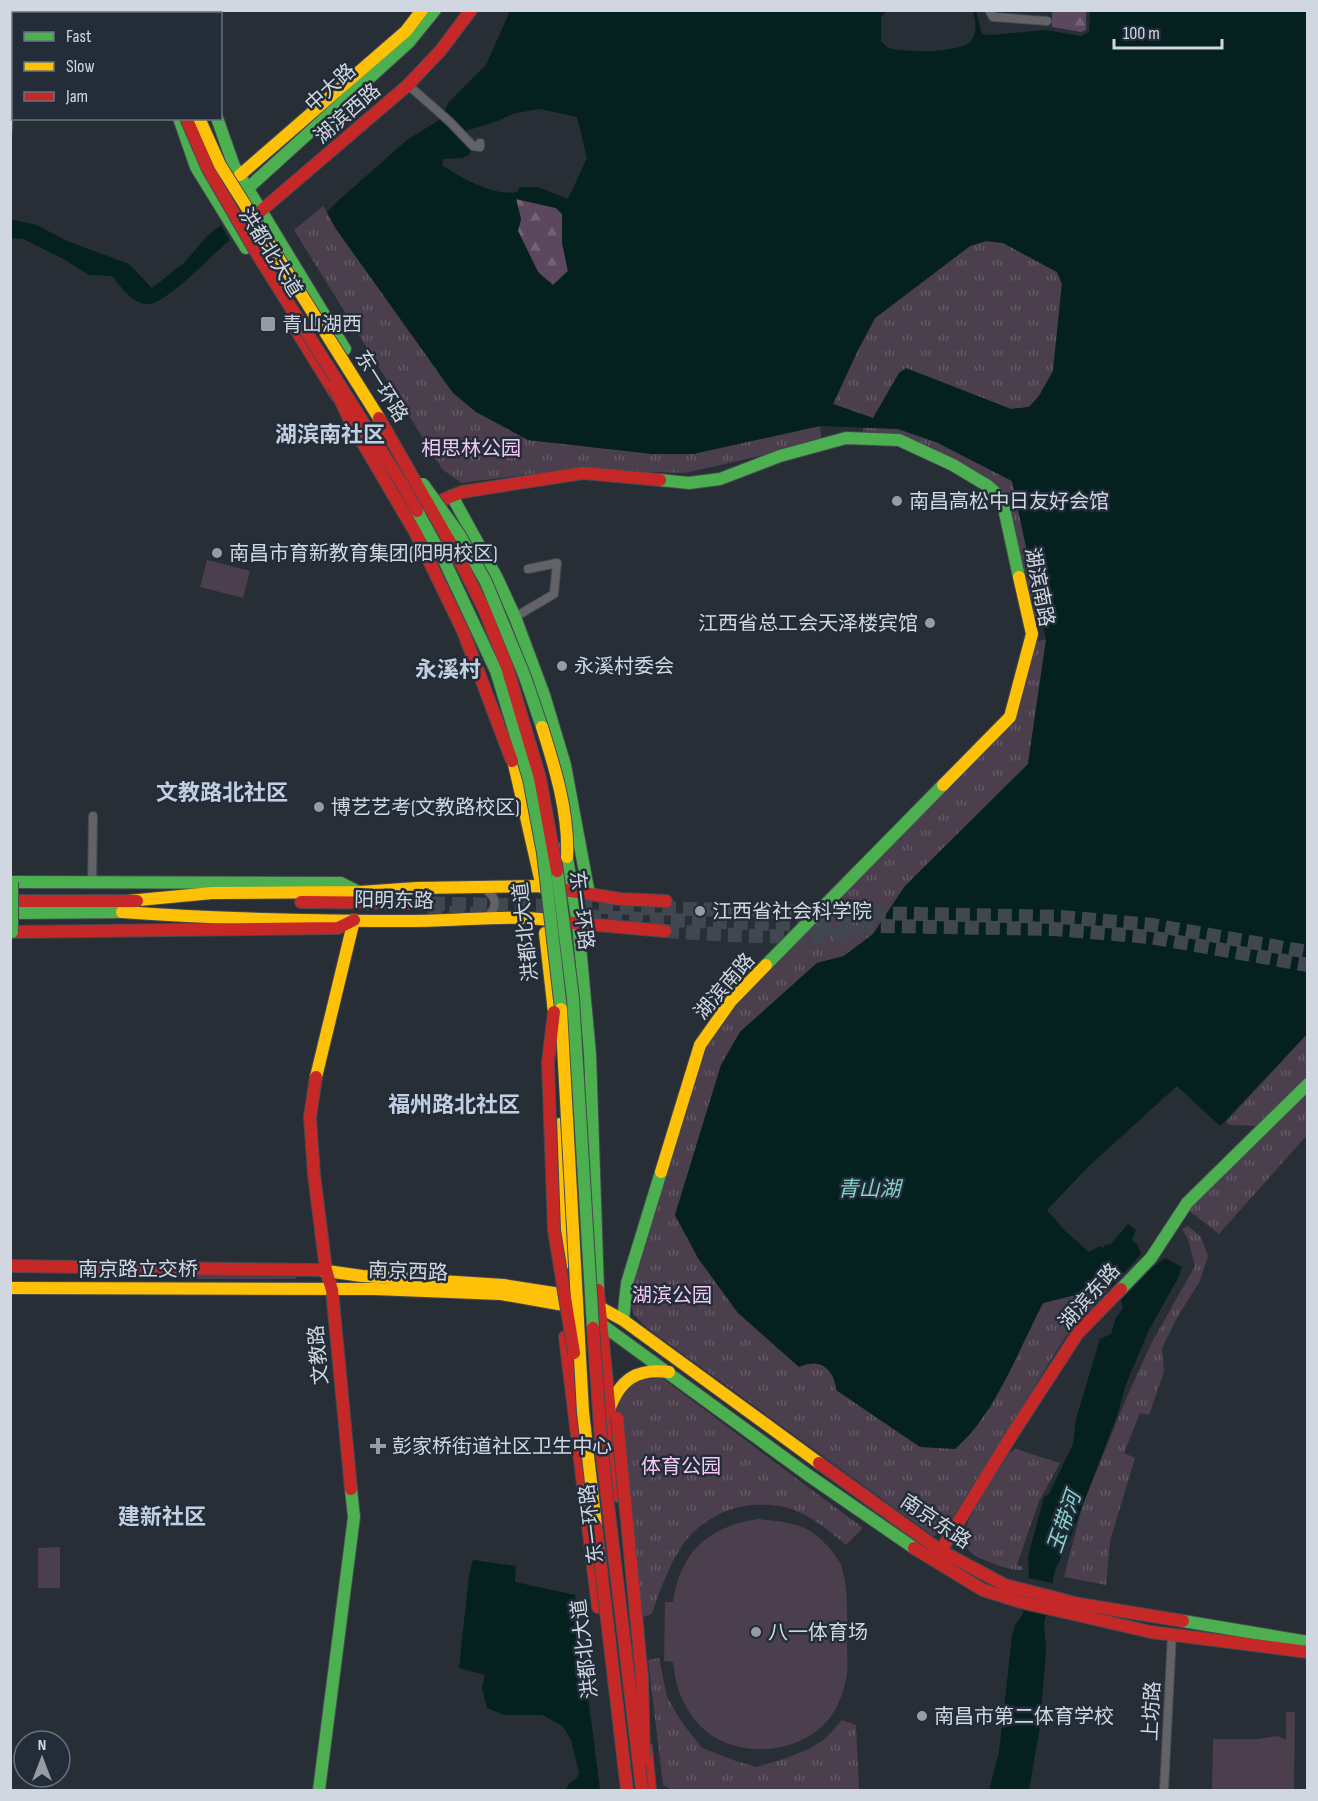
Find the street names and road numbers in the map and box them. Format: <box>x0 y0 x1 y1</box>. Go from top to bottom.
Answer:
street label: 中大路 <box>300 59 361 117</box>
street label: 湖滨西路 <box>310 78 386 149</box>
street label: 洪都北大道 <box>233 204 307 301</box>
street label: 东一环路 <box>350 346 413 427</box>
street label: 湖滨南路 <box>1020 546 1058 629</box>
street label: 东一环路 <box>564 869 598 951</box>
street label: 洪都北大道 <box>509 881 543 983</box>
street label: 阳明东路 <box>354 888 434 914</box>
street label: 湖滨南路 <box>689 949 760 1025</box>
street label: 南京路立交桥 <box>78 1258 198 1282</box>
street label: 南京西路 <box>368 1259 448 1285</box>
street label: 湖滨东路 <box>1054 1259 1125 1334</box>
street label: 文教路 <box>304 1324 334 1386</box>
street label: 东一环路 <box>575 1483 609 1565</box>
street label: 南京东路 <box>896 1490 975 1554</box>
street label: 洪都北大道 <box>567 1598 603 1700</box>
street label: 上坊路 <box>1138 1680 1166 1742</box>

